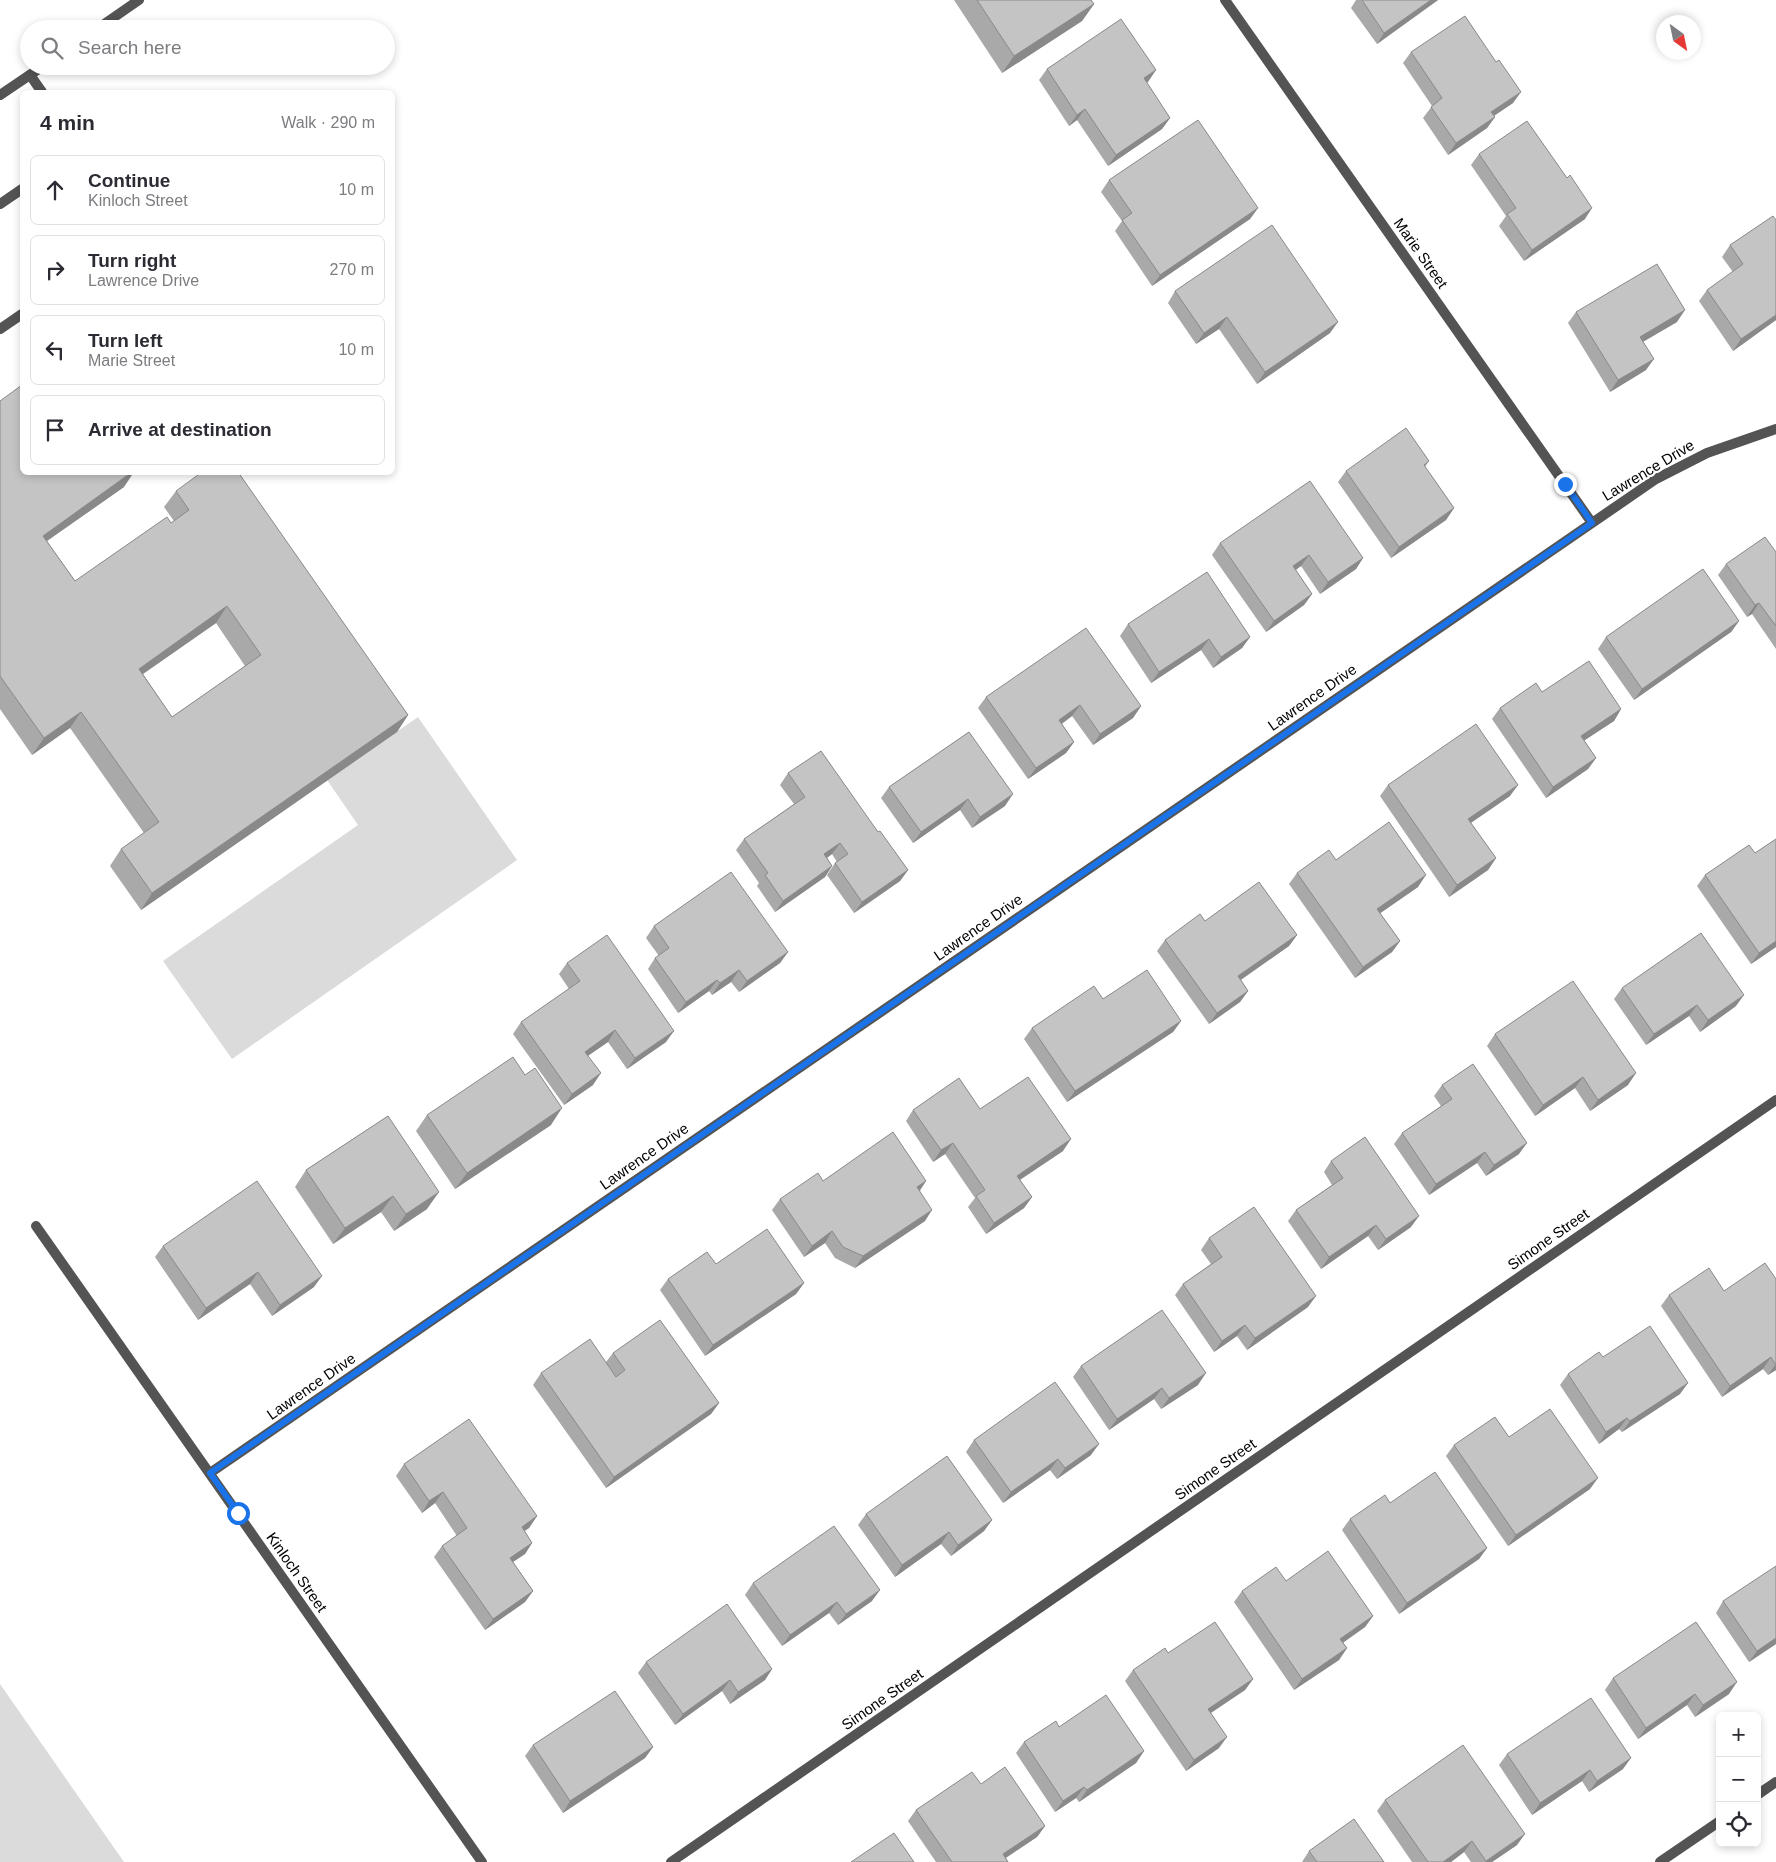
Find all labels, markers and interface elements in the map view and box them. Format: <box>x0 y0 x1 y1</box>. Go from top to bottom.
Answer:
north arrow <box>1656 15 1701 60</box>
search box <box>20 20 395 75</box>
icon: search <box>38 34 66 62</box>
text: Search here <box>78 37 182 58</box>
text: 4 min <box>40 111 95 134</box>
text: Walk · 290 m <box>281 114 375 131</box>
text: Continue <box>88 170 170 191</box>
icon: ahead <box>41 176 69 204</box>
text: 10 m <box>338 181 374 198</box>
text: Kinloch Street <box>88 192 188 209</box>
street label: Marie Street <box>1391 215 1452 292</box>
text: Turn right <box>88 250 176 271</box>
icon: right <box>41 256 69 284</box>
text: 270 m <box>330 261 374 278</box>
text: Lawrence Drive <box>88 272 199 289</box>
text: Turn left <box>88 330 163 351</box>
icon: left <box>41 336 69 364</box>
text: 10 m <box>338 341 374 358</box>
text: Marie Street <box>88 352 175 369</box>
icon: arrive <box>41 416 69 444</box>
text: Arrive at destination <box>88 419 272 440</box>
street label: Lawrence Drive <box>1599 436 1697 504</box>
route end <box>1554 473 1577 496</box>
street label: Lawrence Drive <box>1264 660 1360 734</box>
street label: Lawrence Drive <box>930 890 1026 964</box>
street label: Lawrence Drive <box>596 1119 692 1193</box>
street label: Simone Street <box>1504 1204 1592 1273</box>
street label: Lawrence Drive <box>263 1349 359 1423</box>
street label: Simone Street <box>1171 1434 1259 1503</box>
route start <box>227 1502 250 1525</box>
street label: Kinloch Street <box>263 1529 331 1616</box>
street label: Simone Street <box>838 1664 926 1733</box>
map controls <box>1716 1712 1761 1847</box>
button: + <box>1716 1712 1761 1757</box>
button: − <box>1716 1757 1761 1802</box>
button: locate <box>1716 1802 1761 1847</box>

